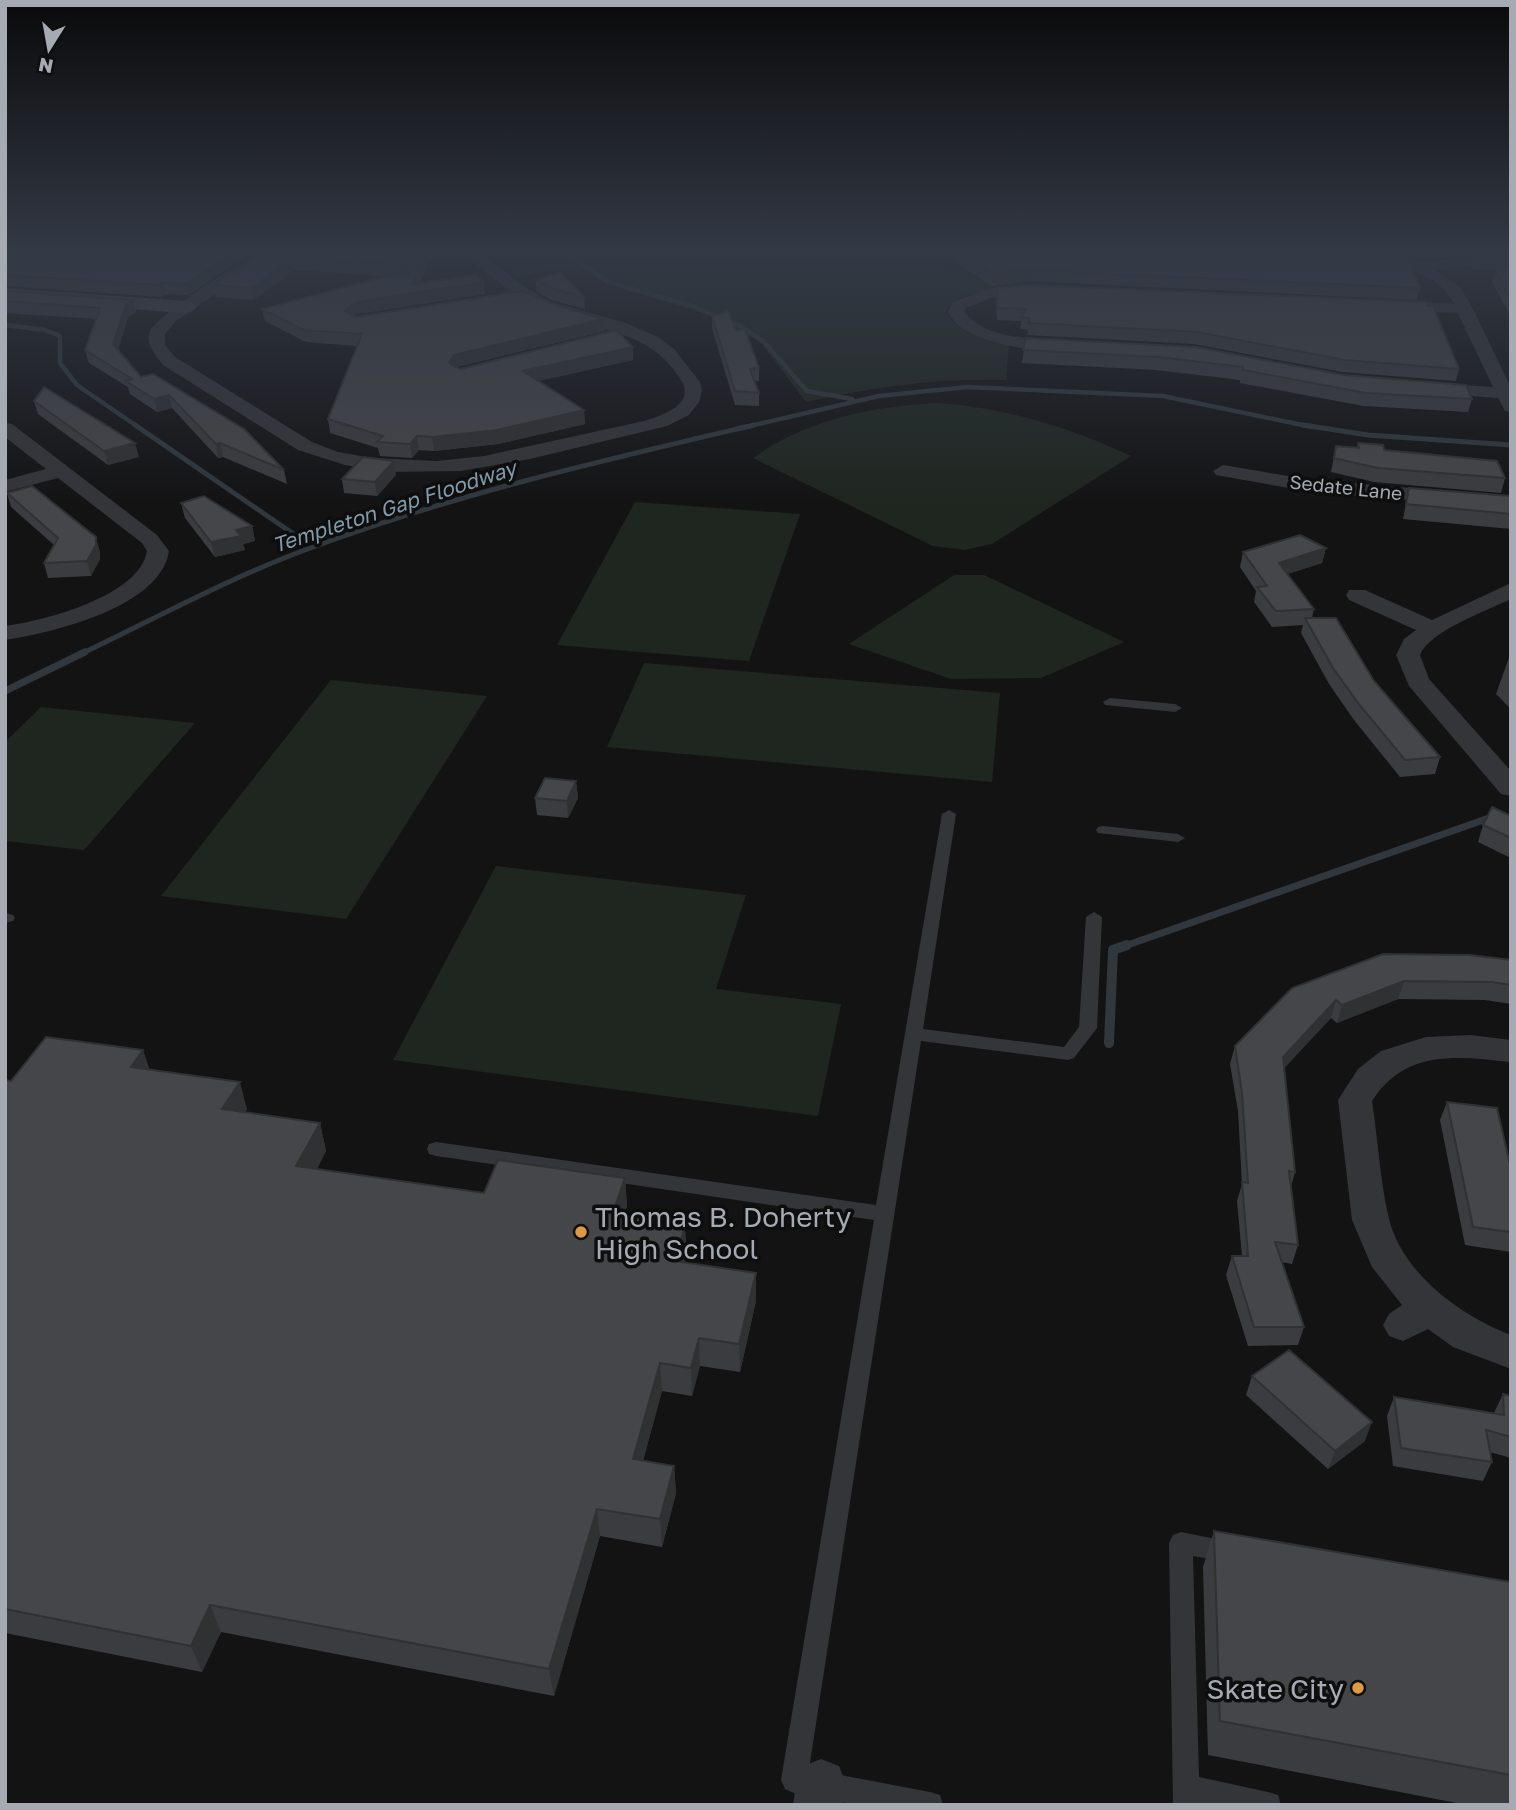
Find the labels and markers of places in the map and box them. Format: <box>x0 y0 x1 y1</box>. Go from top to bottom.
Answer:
place label: Thomas B. Doherty High School <box>595 1200 852 1265</box>
marker: Thomas B. Doherty High School <box>573 1224 589 1240</box>
place label: Skate City <box>1207 1672 1344 1705</box>
marker: Skate City <box>1350 1680 1366 1696</box>

